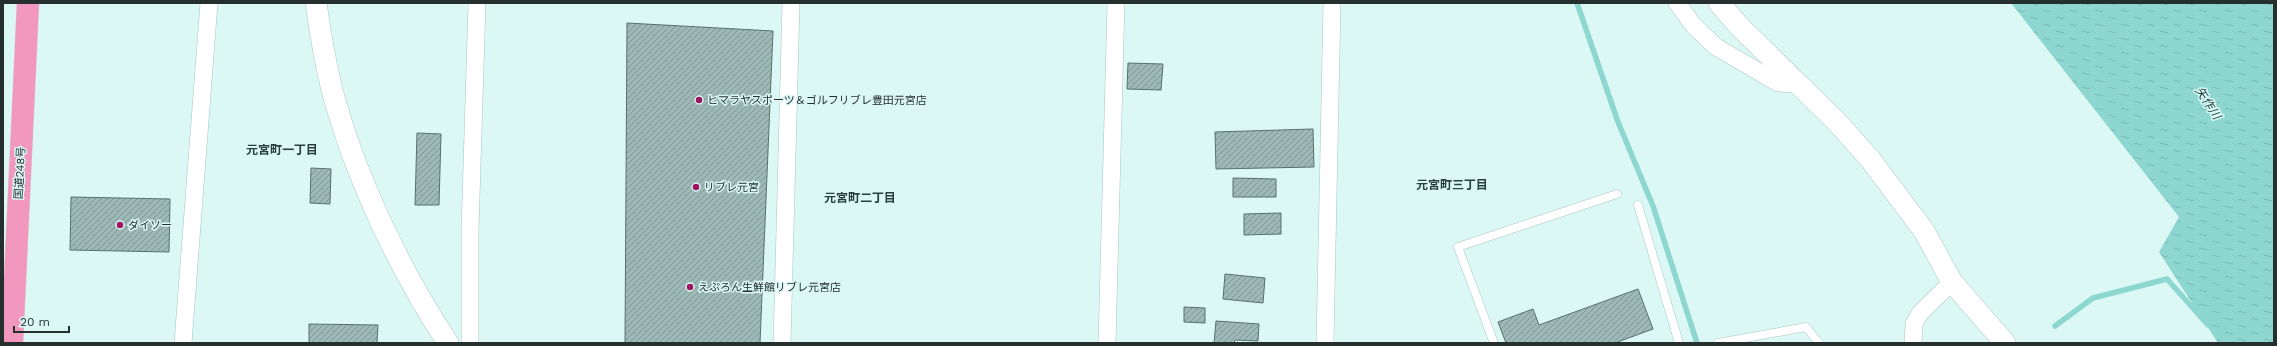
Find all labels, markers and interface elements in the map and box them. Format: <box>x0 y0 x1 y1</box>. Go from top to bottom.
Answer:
water label: 矢作川 <box>2192 84 2225 124</box>
place label: ヒマラヤスポーツ＆ゴルフリブレ豊田元宮店 <box>707 94 927 107</box>
marker: ヒマラヤスポーツ＆ゴルフリブレ豊田元宮店 <box>694 95 704 105</box>
district label: 元宮町一丁目 <box>246 143 318 157</box>
street label: 国道248号 <box>12 146 28 200</box>
district label: 元宮町三丁目 <box>1416 178 1488 192</box>
place label: リブレ元宮 <box>704 181 759 194</box>
marker: リブレ元宮 <box>691 182 701 192</box>
district label: 元宮町二丁目 <box>824 191 896 205</box>
place label: ダイソー <box>128 219 172 232</box>
marker: ダイソー <box>115 220 125 230</box>
place label: えぷろん生鮮館リブレ元宮店 <box>698 281 841 294</box>
marker: えぷろん生鮮館リブレ元宮店 <box>685 282 695 292</box>
scale bar <box>14 308 69 334</box>
text: 20 m <box>20 315 50 329</box>

